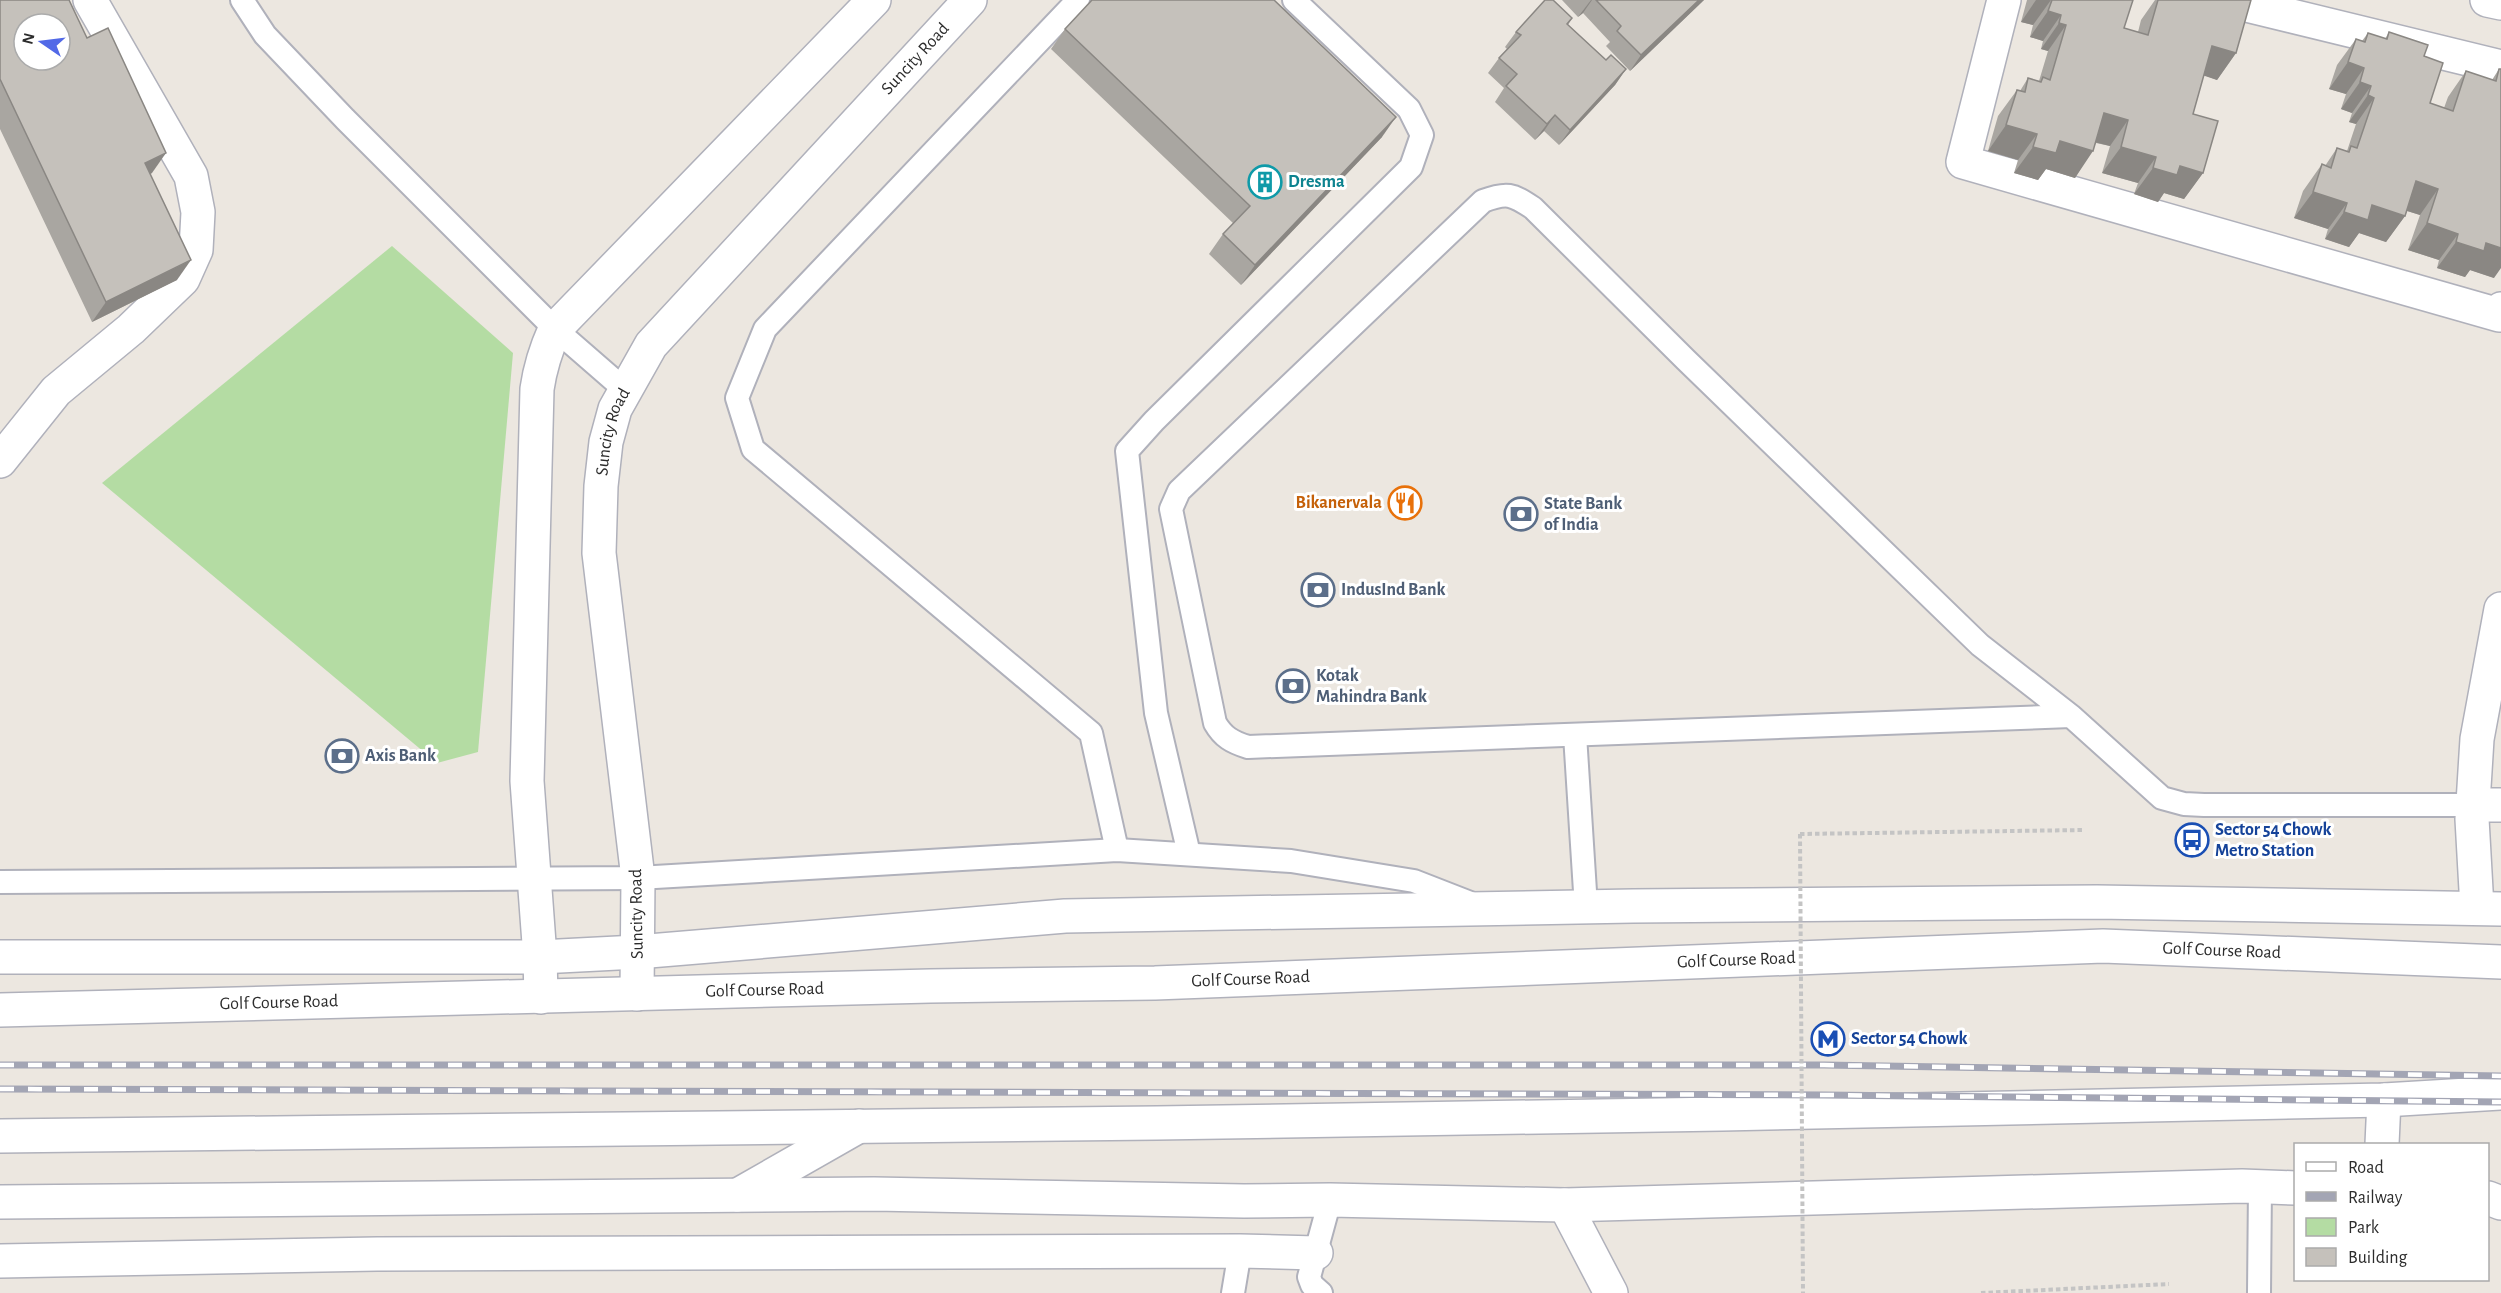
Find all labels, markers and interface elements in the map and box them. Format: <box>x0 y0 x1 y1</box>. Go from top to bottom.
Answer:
north arrow <box>12 12 72 72</box>
street label: Suncity Road <box>878 20 953 98</box>
text: N <box>19 31 38 46</box>
building icon: Dresma <box>1247 164 1283 200</box>
place label: Dresma <box>1288 173 1345 191</box>
street label: Suncity Road <box>593 385 634 477</box>
restaurant icon: Bikanervala <box>1387 485 1423 521</box>
place label: Bikanervala <box>1295 494 1382 512</box>
place label: State Bank of India <box>1544 495 1622 534</box>
bank icon: State Bank of India <box>1503 496 1539 532</box>
bank icon: IndusInd Bank <box>1300 572 1336 608</box>
place label: IndusInd Bank <box>1341 581 1446 599</box>
place label: Kotak Mahindra Bank <box>1316 667 1427 706</box>
bank icon: Kotak Mahindra Bank <box>1275 668 1311 704</box>
bank icon: Axis Bank <box>324 738 360 774</box>
place label: Axis Bank <box>365 747 436 765</box>
place label: Sector 54 Chowk Metro Station <box>2215 821 2332 860</box>
bus stop icon: Sector 54 Chowk Metro Station <box>2174 822 2210 858</box>
street label: Suncity Road <box>627 869 647 959</box>
street label: Golf Course Road <box>2162 939 2282 962</box>
street label: Golf Course Road <box>1677 949 1796 972</box>
street label: Golf Course Road <box>1191 968 1310 991</box>
street label: Golf Course Road <box>705 980 824 1001</box>
street label: Golf Course Road <box>219 992 338 1013</box>
metro station icon: Sector 54 Chowk <box>1810 1021 1846 1057</box>
place label: Sector 54 Chowk <box>1851 1030 1968 1048</box>
legend <box>2294 1143 2489 1281</box>
text: Road <box>2348 1159 2384 1177</box>
text: Railway <box>2348 1189 2403 1207</box>
text: Park <box>2348 1219 2380 1237</box>
text: Building <box>2348 1249 2408 1267</box>

